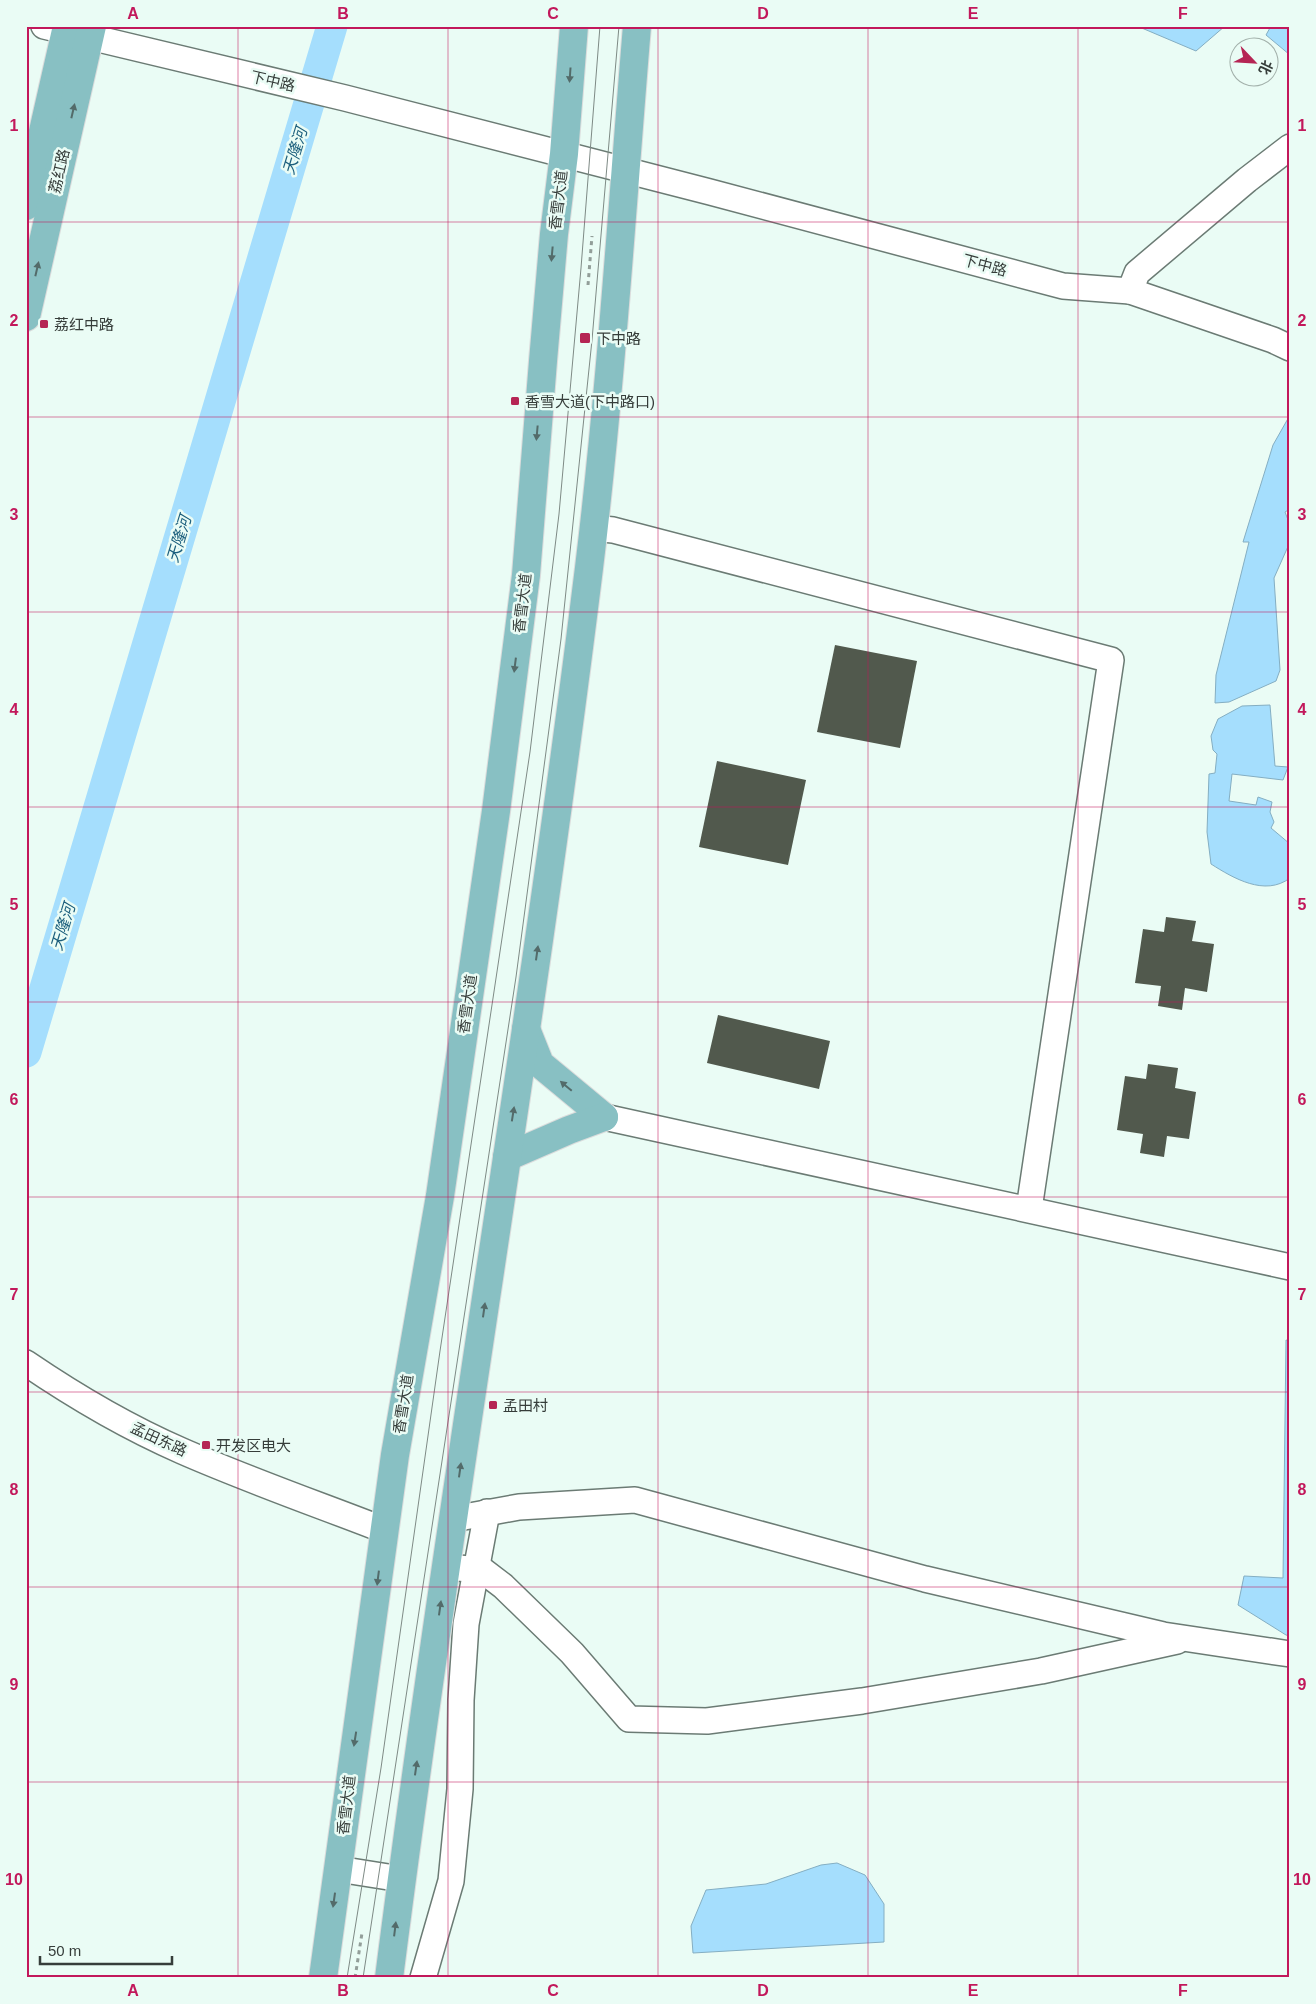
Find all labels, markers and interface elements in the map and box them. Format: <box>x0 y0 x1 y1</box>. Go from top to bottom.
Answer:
text: A <box>127 5 139 22</box>
text: B <box>337 5 349 22</box>
text: C <box>547 5 559 22</box>
text: D <box>757 5 769 22</box>
text: E <box>968 5 979 22</box>
text: F <box>1178 5 1188 22</box>
north arrow <box>1228 38 1278 88</box>
text: 北 <box>1256 58 1276 77</box>
one-way arrow <box>566 67 574 83</box>
street label: 下中路 <box>249 68 297 94</box>
one-way arrow <box>69 103 77 118</box>
text: 1 <box>10 117 19 134</box>
text: 1 <box>1298 117 1307 134</box>
water label: 天隆河 <box>280 123 311 176</box>
street label: 荔红路 <box>46 147 72 195</box>
street label: 香雪大道 <box>546 169 570 231</box>
one-way arrow <box>548 246 556 262</box>
street label: 下中路 <box>961 251 1009 279</box>
one-way arrow <box>33 262 41 277</box>
text: 2 <box>10 312 19 329</box>
text: 2 <box>1298 312 1307 329</box>
place label: 荔红中路 <box>54 316 114 333</box>
marker: 荔红中路 <box>38 318 50 330</box>
place label: 下中路 <box>596 330 641 347</box>
marker: 下中路 <box>578 331 592 345</box>
place label: 香雪大道(下中路口) <box>525 393 655 410</box>
marker: 香雪大道(下中路口) <box>509 395 521 407</box>
one-way arrow <box>533 426 541 442</box>
text: 3 <box>10 506 19 523</box>
text: 3 <box>1298 506 1307 523</box>
water label: 天隆河 <box>164 511 195 564</box>
street label: 香雪大道 <box>510 572 534 634</box>
one-way arrow <box>511 657 519 673</box>
text: 4 <box>10 701 19 718</box>
text: 4 <box>1298 701 1307 718</box>
text: 5 <box>10 896 19 913</box>
text: 5 <box>1298 896 1307 913</box>
water label: 天隆河 <box>48 899 79 952</box>
one-way arrow <box>533 945 541 961</box>
street label: 香雪大道 <box>454 973 480 1035</box>
one-way arrow <box>560 1080 573 1091</box>
text: 6 <box>10 1091 19 1108</box>
text: 6 <box>1298 1091 1307 1108</box>
one-way arrow <box>509 1106 517 1122</box>
text: 7 <box>10 1286 19 1303</box>
text: 7 <box>1298 1286 1307 1303</box>
one-way arrow <box>480 1301 488 1317</box>
street label: 香雪大道 <box>390 1373 416 1435</box>
place label: 孟田村 <box>503 1397 548 1414</box>
marker: 孟田村 <box>487 1399 499 1411</box>
street label: 孟田东路 <box>128 1419 190 1459</box>
place label: 开发区电大 <box>216 1437 291 1454</box>
marker: 开发区电大 <box>200 1439 212 1451</box>
one-way arrow <box>457 1462 465 1478</box>
text: 8 <box>10 1481 19 1498</box>
text: 8 <box>1298 1481 1307 1498</box>
one-way arrow <box>374 1571 382 1587</box>
one-way arrow <box>436 1599 444 1615</box>
text: 9 <box>10 1676 19 1693</box>
text: 9 <box>1298 1676 1307 1693</box>
one-way arrow <box>351 1732 359 1748</box>
one-way arrow <box>413 1760 421 1776</box>
street label: 香雪大道 <box>334 1774 358 1836</box>
text: 10 <box>5 1871 23 1888</box>
text: 10 <box>1293 1871 1311 1888</box>
one-way arrow <box>330 1893 338 1909</box>
one-way arrow <box>391 1921 399 1937</box>
scale bar <box>40 1934 172 1966</box>
text: 50 m <box>48 1942 81 1959</box>
text: A <box>127 1982 139 1999</box>
text: B <box>337 1982 349 1999</box>
text: C <box>547 1982 559 1999</box>
text: D <box>757 1982 769 1999</box>
text: E <box>968 1982 979 1999</box>
text: F <box>1178 1982 1188 1999</box>

